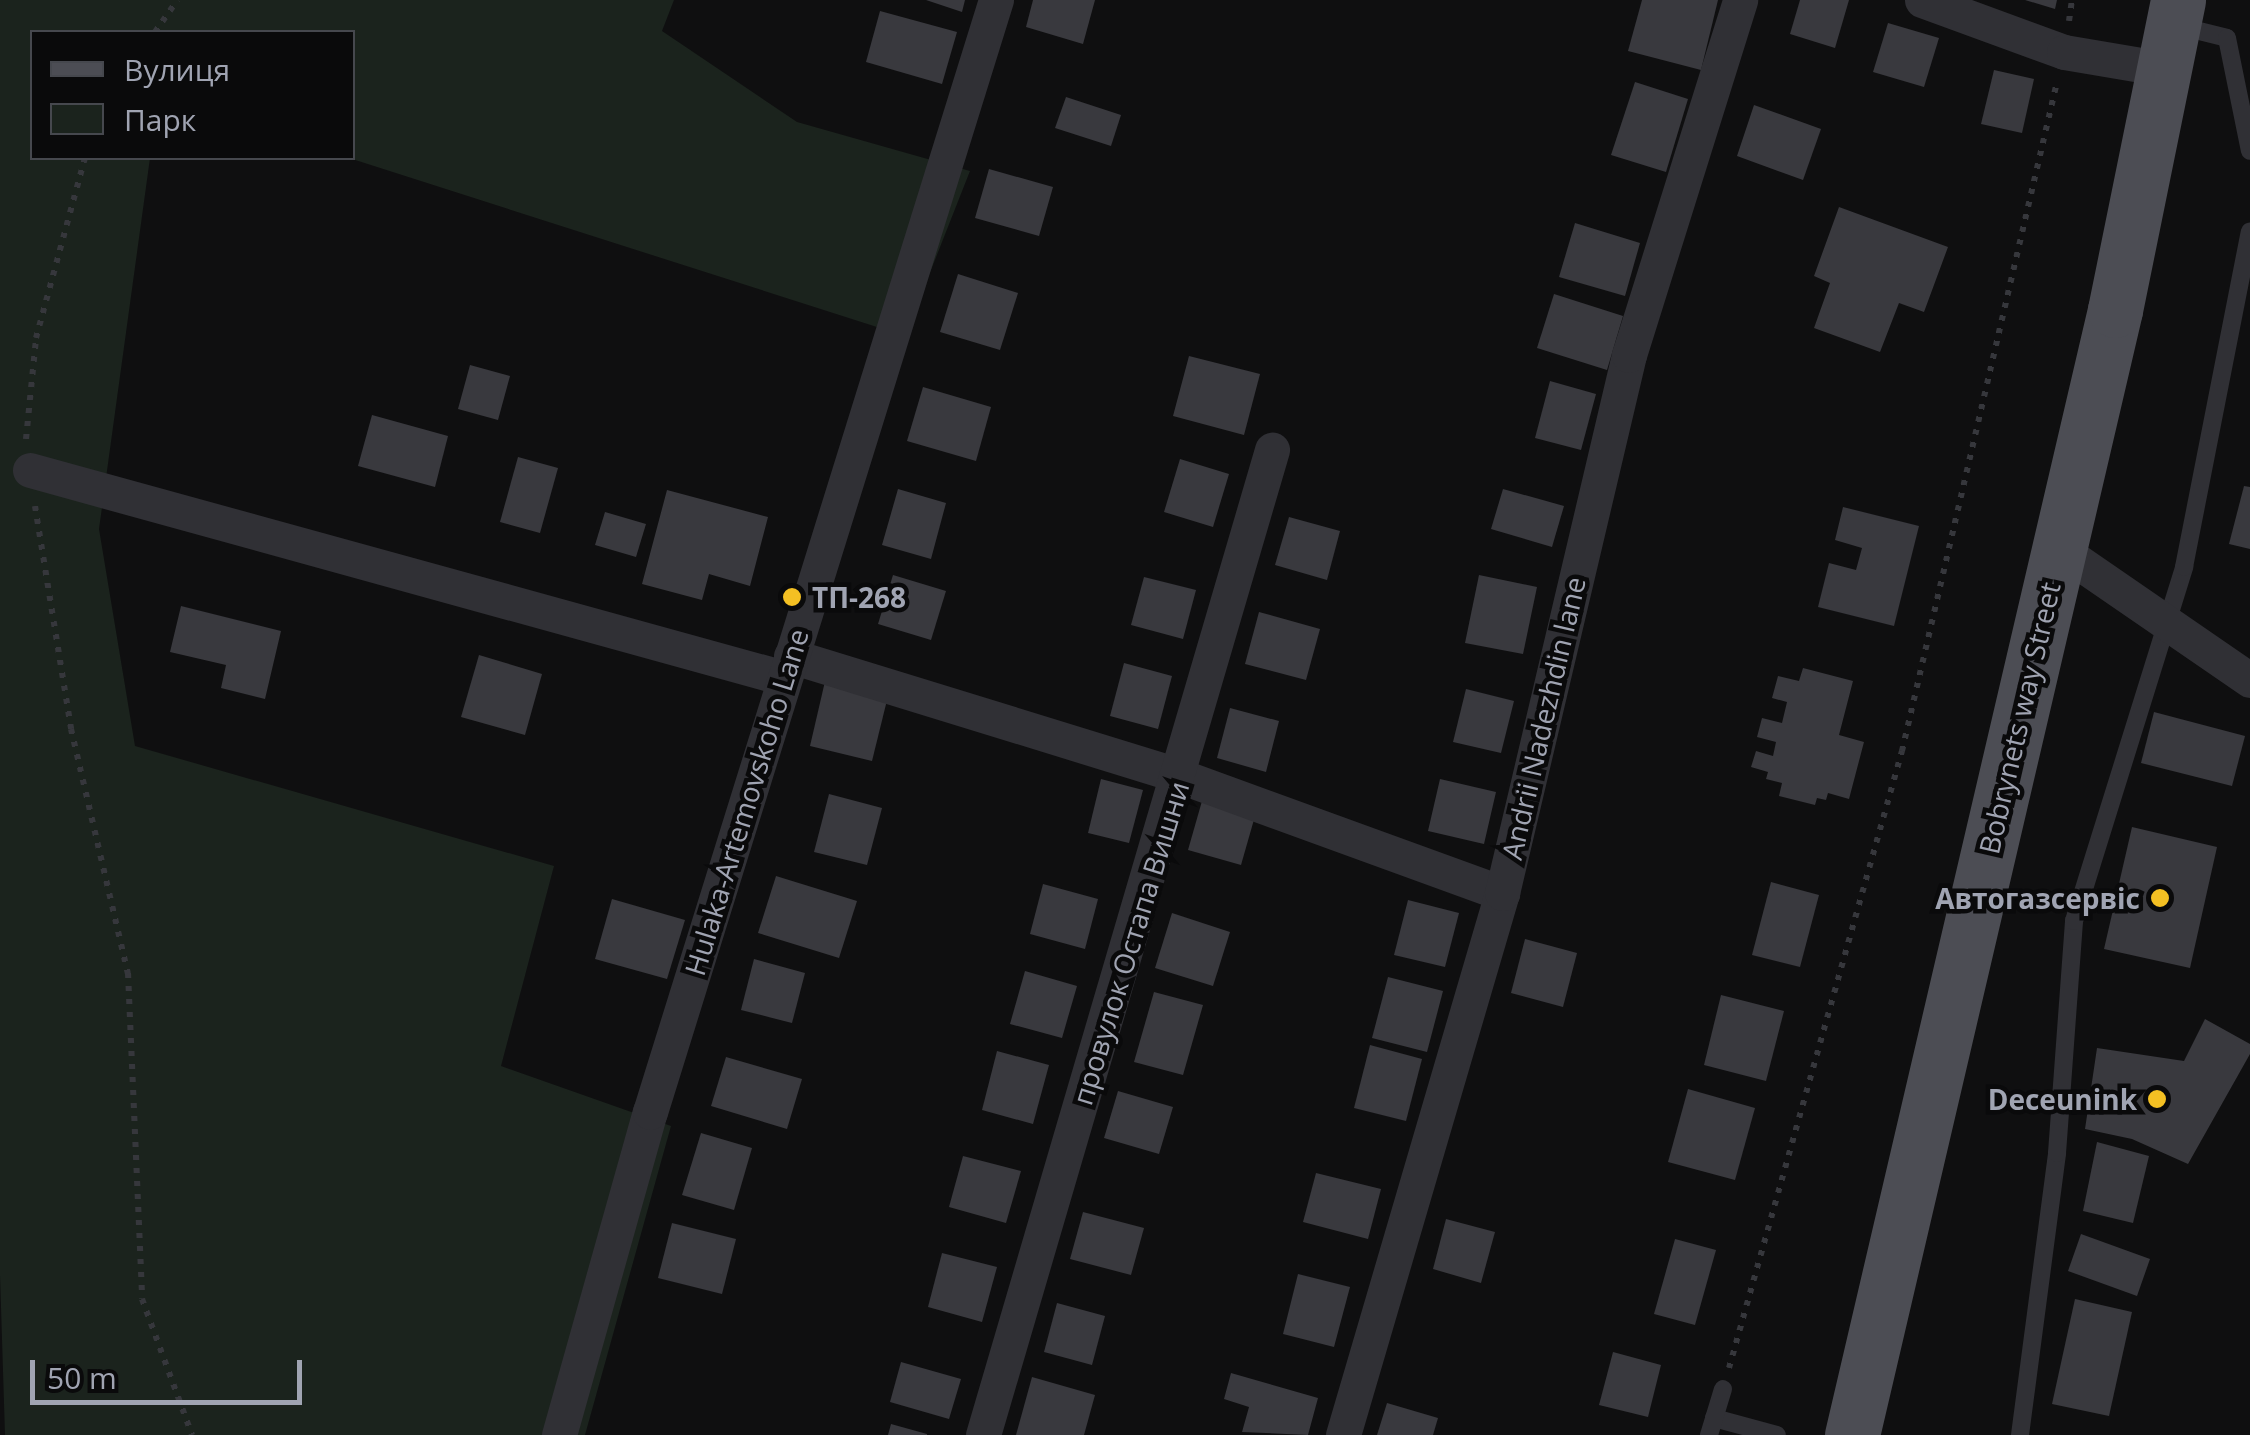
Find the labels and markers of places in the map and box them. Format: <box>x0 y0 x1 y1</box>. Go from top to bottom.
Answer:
place label: ТП-268 <box>812 580 906 614</box>
marker: ТП-268 <box>781 586 803 608</box>
place label: Автогазсервіс <box>1935 881 2140 915</box>
marker: Автогазсервіс <box>2149 887 2171 909</box>
place label: Deceunink <box>1988 1082 2137 1116</box>
marker: Deceunink <box>2146 1088 2168 1110</box>

